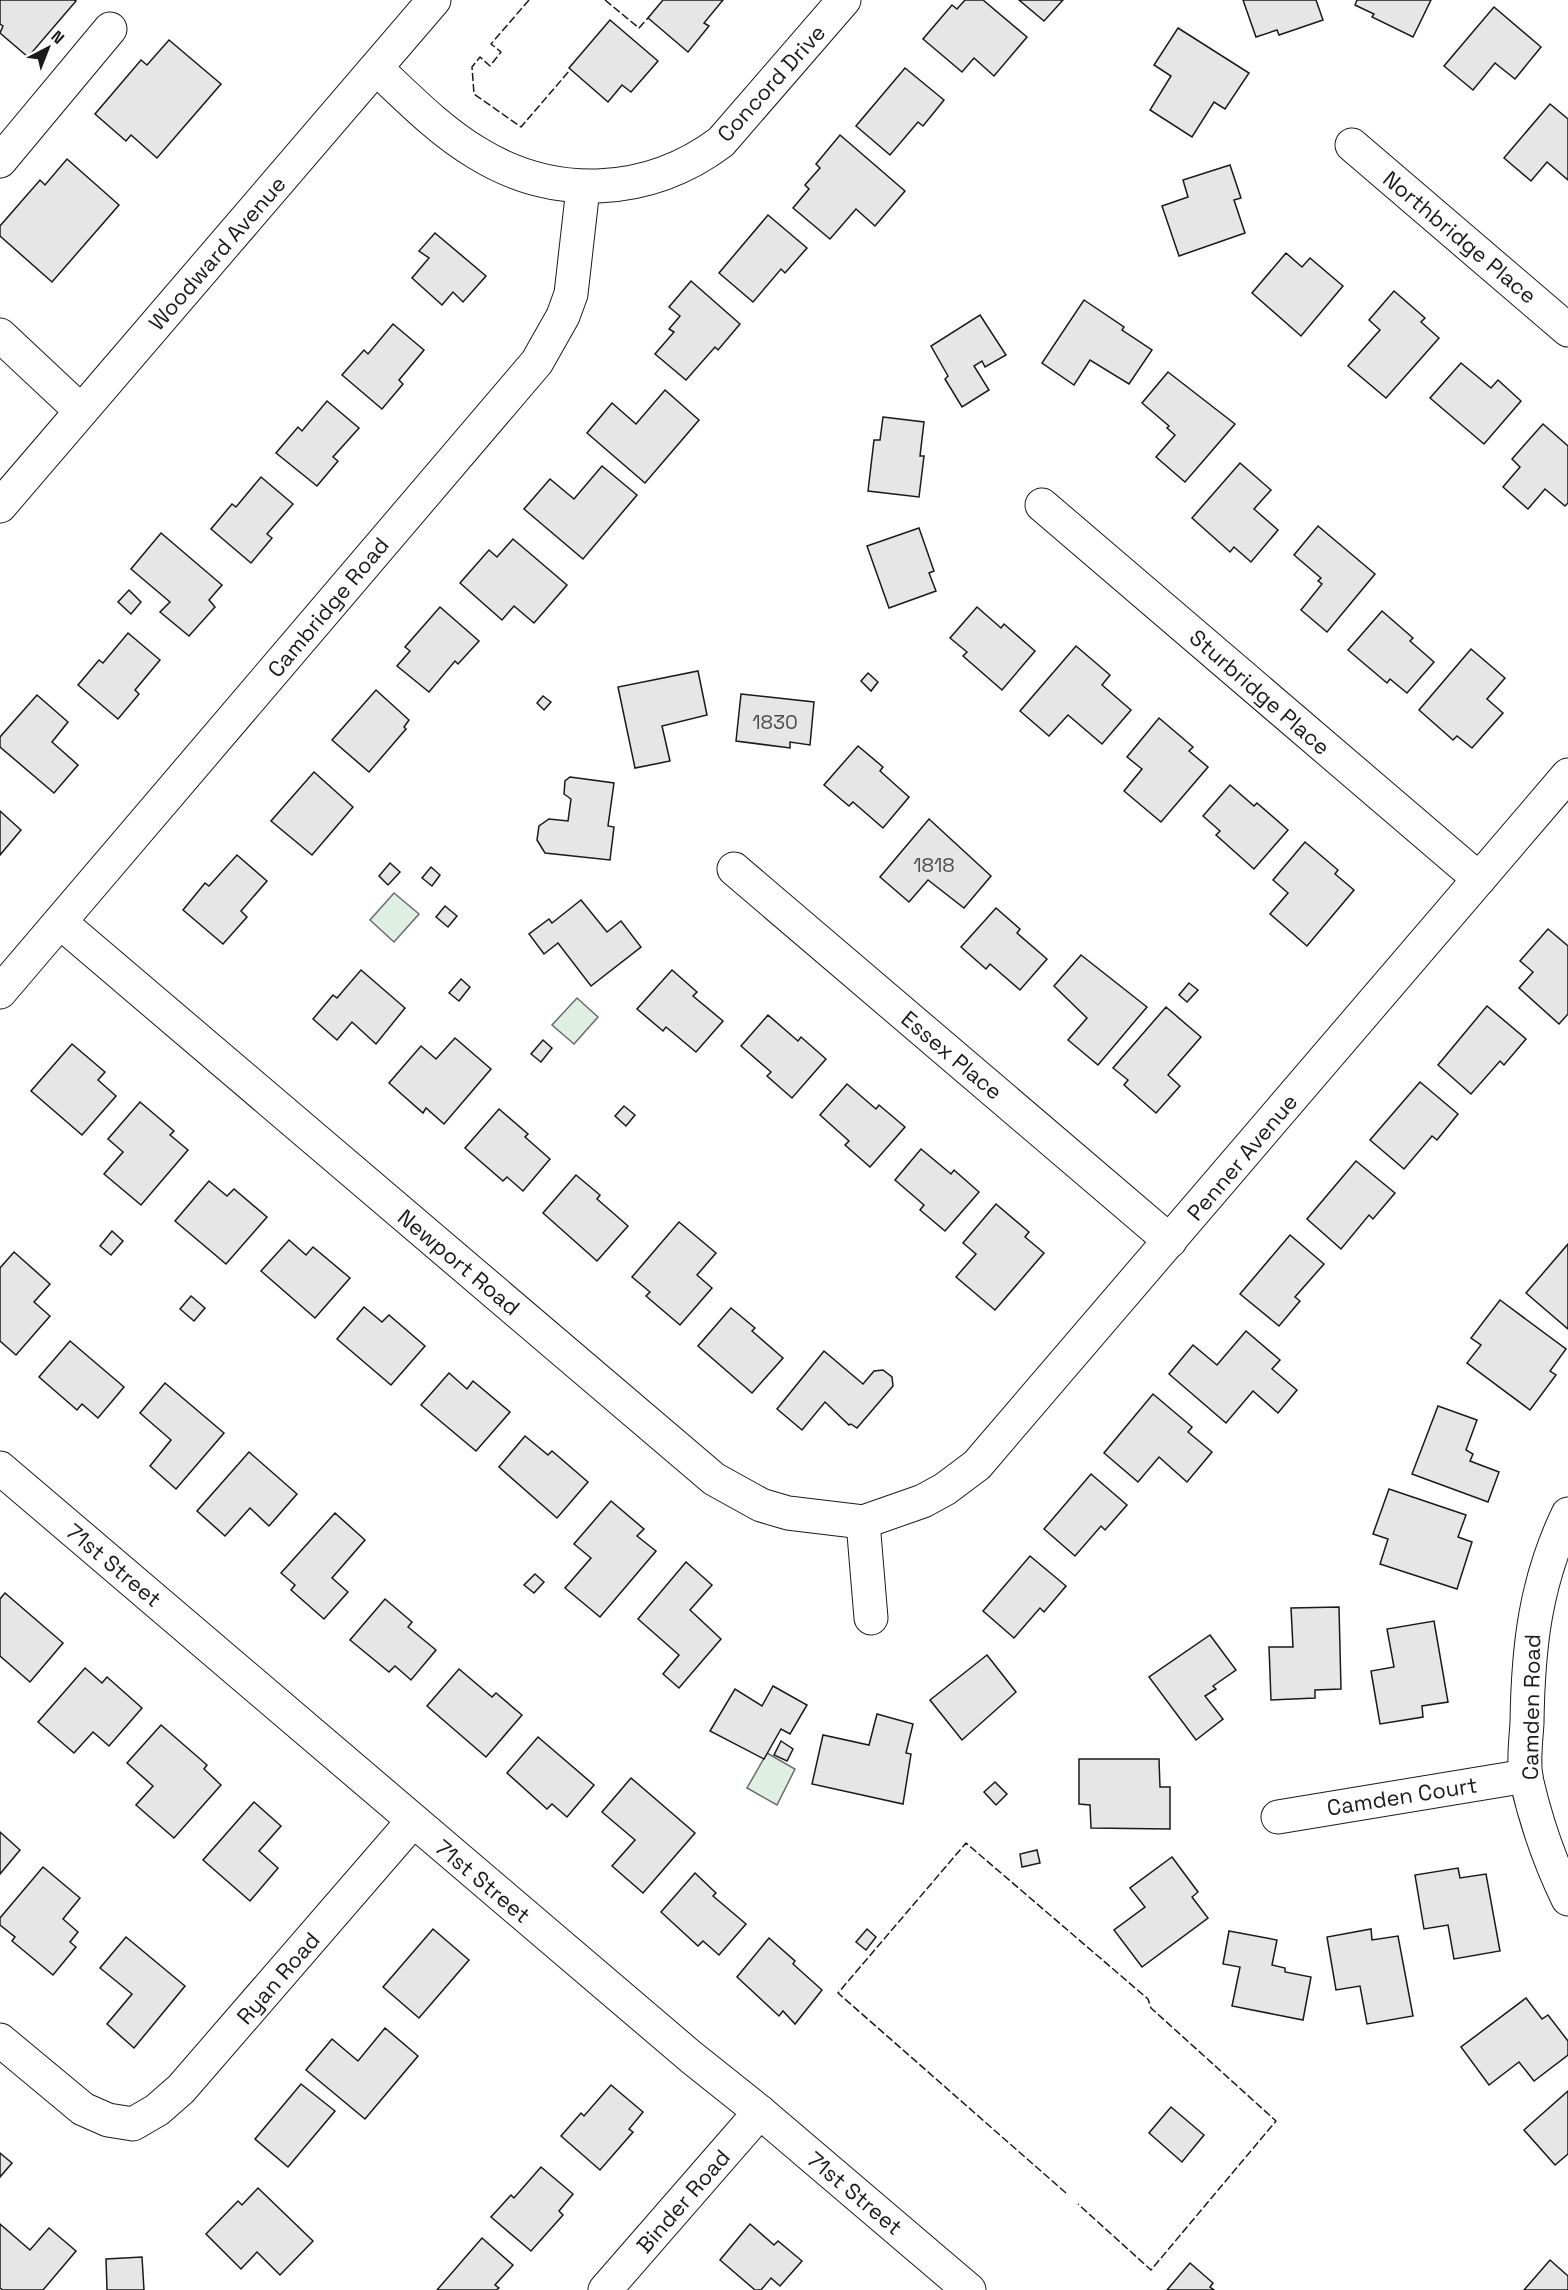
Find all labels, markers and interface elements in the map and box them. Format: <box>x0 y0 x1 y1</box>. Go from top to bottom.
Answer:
north arrow <box>18 18 78 78</box>
street label: Concord Drive <box>711 18 831 148</box>
text: N <box>47 26 69 49</box>
street label: Northbridge Place <box>1377 165 1543 309</box>
street label: Woodward Avenue <box>142 170 292 336</box>
street label: Cambridge Road <box>261 531 395 683</box>
street label: Sturbridge Place <box>1184 623 1336 761</box>
house number: 1830 <box>752 709 798 735</box>
house number: 1818 <box>913 852 955 878</box>
street label: Essex Place <box>896 1005 1008 1105</box>
street label: Penner Avenue <box>1181 1088 1303 1226</box>
street label: Newport Road <box>392 1203 526 1321</box>
street label: 71st Street <box>61 1517 167 1613</box>
street label: Camden Road <box>1516 1634 1546 1780</box>
street label: Camden Court <box>1325 1770 1479 1822</box>
street label: 71st Street <box>430 1833 536 1929</box>
street label: Ryan Road <box>230 1926 326 2030</box>
street label: Binder Road <box>630 2143 736 2259</box>
street label: 71st Street <box>802 2145 908 2241</box>

